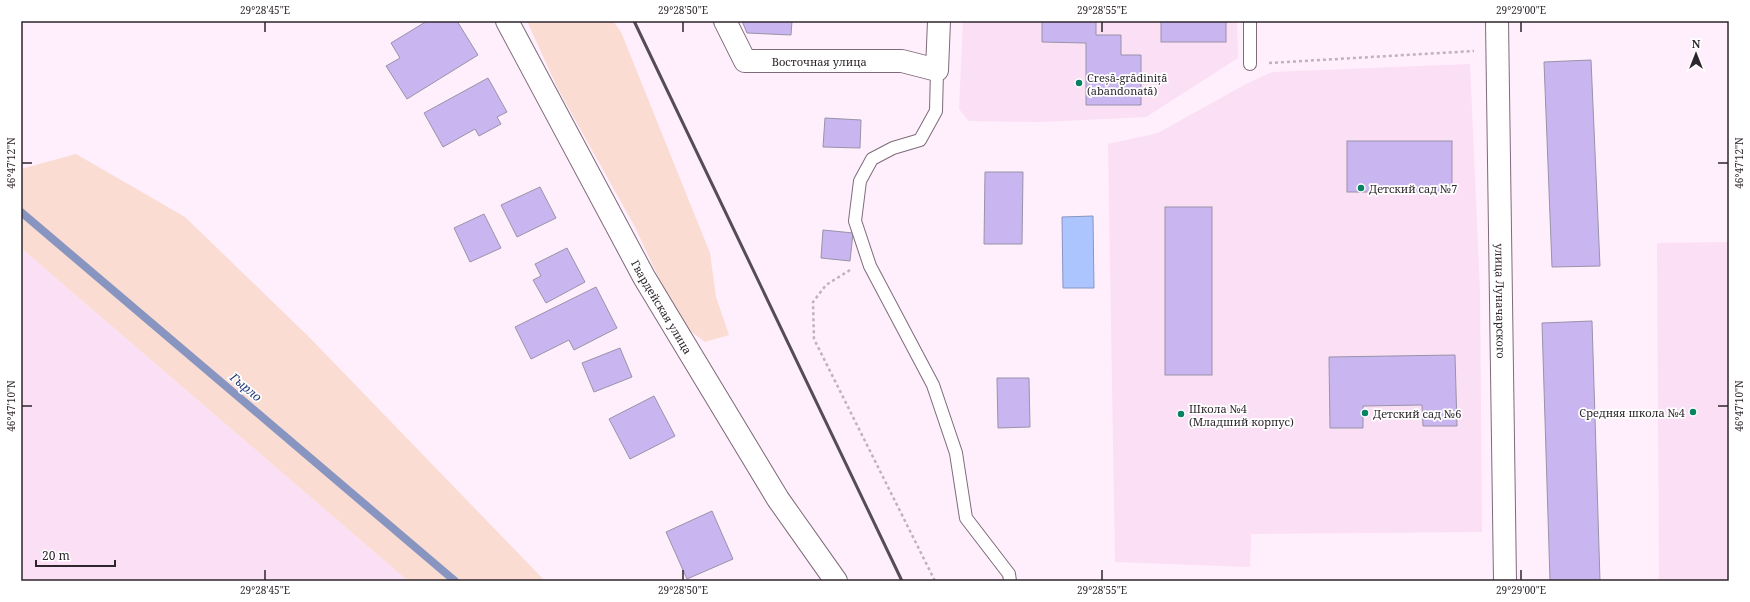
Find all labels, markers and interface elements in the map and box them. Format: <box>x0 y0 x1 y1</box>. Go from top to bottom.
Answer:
text: 29°28'45"E <box>240 3 290 17</box>
text: 29°28'50"E <box>658 3 708 17</box>
text: 29°28'55"E <box>1077 3 1127 17</box>
text: 29°29'00"E <box>1496 3 1546 17</box>
north arrow <box>1676 34 1716 74</box>
text: N <box>1692 36 1701 51</box>
street label: Восточная улица <box>772 54 867 69</box>
place label: Creșă-grădiniță (abandonată) <box>1087 70 1167 98</box>
marker: Creșă-grădiniță (abandonată) <box>1074 78 1084 88</box>
text: 46°47'12"N <box>4 137 18 189</box>
text: 46°47'12"N <box>1732 137 1746 189</box>
place label: Детский сад №7 <box>1369 181 1457 196</box>
marker: Детский сад №7 <box>1356 183 1366 193</box>
street label: улица Луначарского <box>1493 243 1509 359</box>
street label: Гвардейская улица <box>628 257 696 356</box>
water label: Гырло <box>226 368 266 405</box>
text: 46°47'10"N <box>4 380 18 432</box>
text: 46°47'10"N <box>1732 380 1746 432</box>
place label: Школа №4 (Младший корпус) <box>1189 401 1294 429</box>
place label: Средняя школа №4 <box>1579 405 1685 420</box>
place label: Детский сад №6 <box>1373 406 1461 421</box>
marker: Средняя школа №4 <box>1688 407 1698 417</box>
marker: Детский сад №6 <box>1360 408 1370 418</box>
marker: Школа №4 (Младший корпус) <box>1176 409 1186 419</box>
scale bar <box>36 542 115 568</box>
text: 20 m <box>42 547 70 564</box>
text: 29°28'45"E <box>240 583 290 597</box>
text: 29°28'50"E <box>658 583 708 597</box>
text: 29°28'55"E <box>1077 583 1127 597</box>
text: 29°29'00"E <box>1496 583 1546 597</box>

